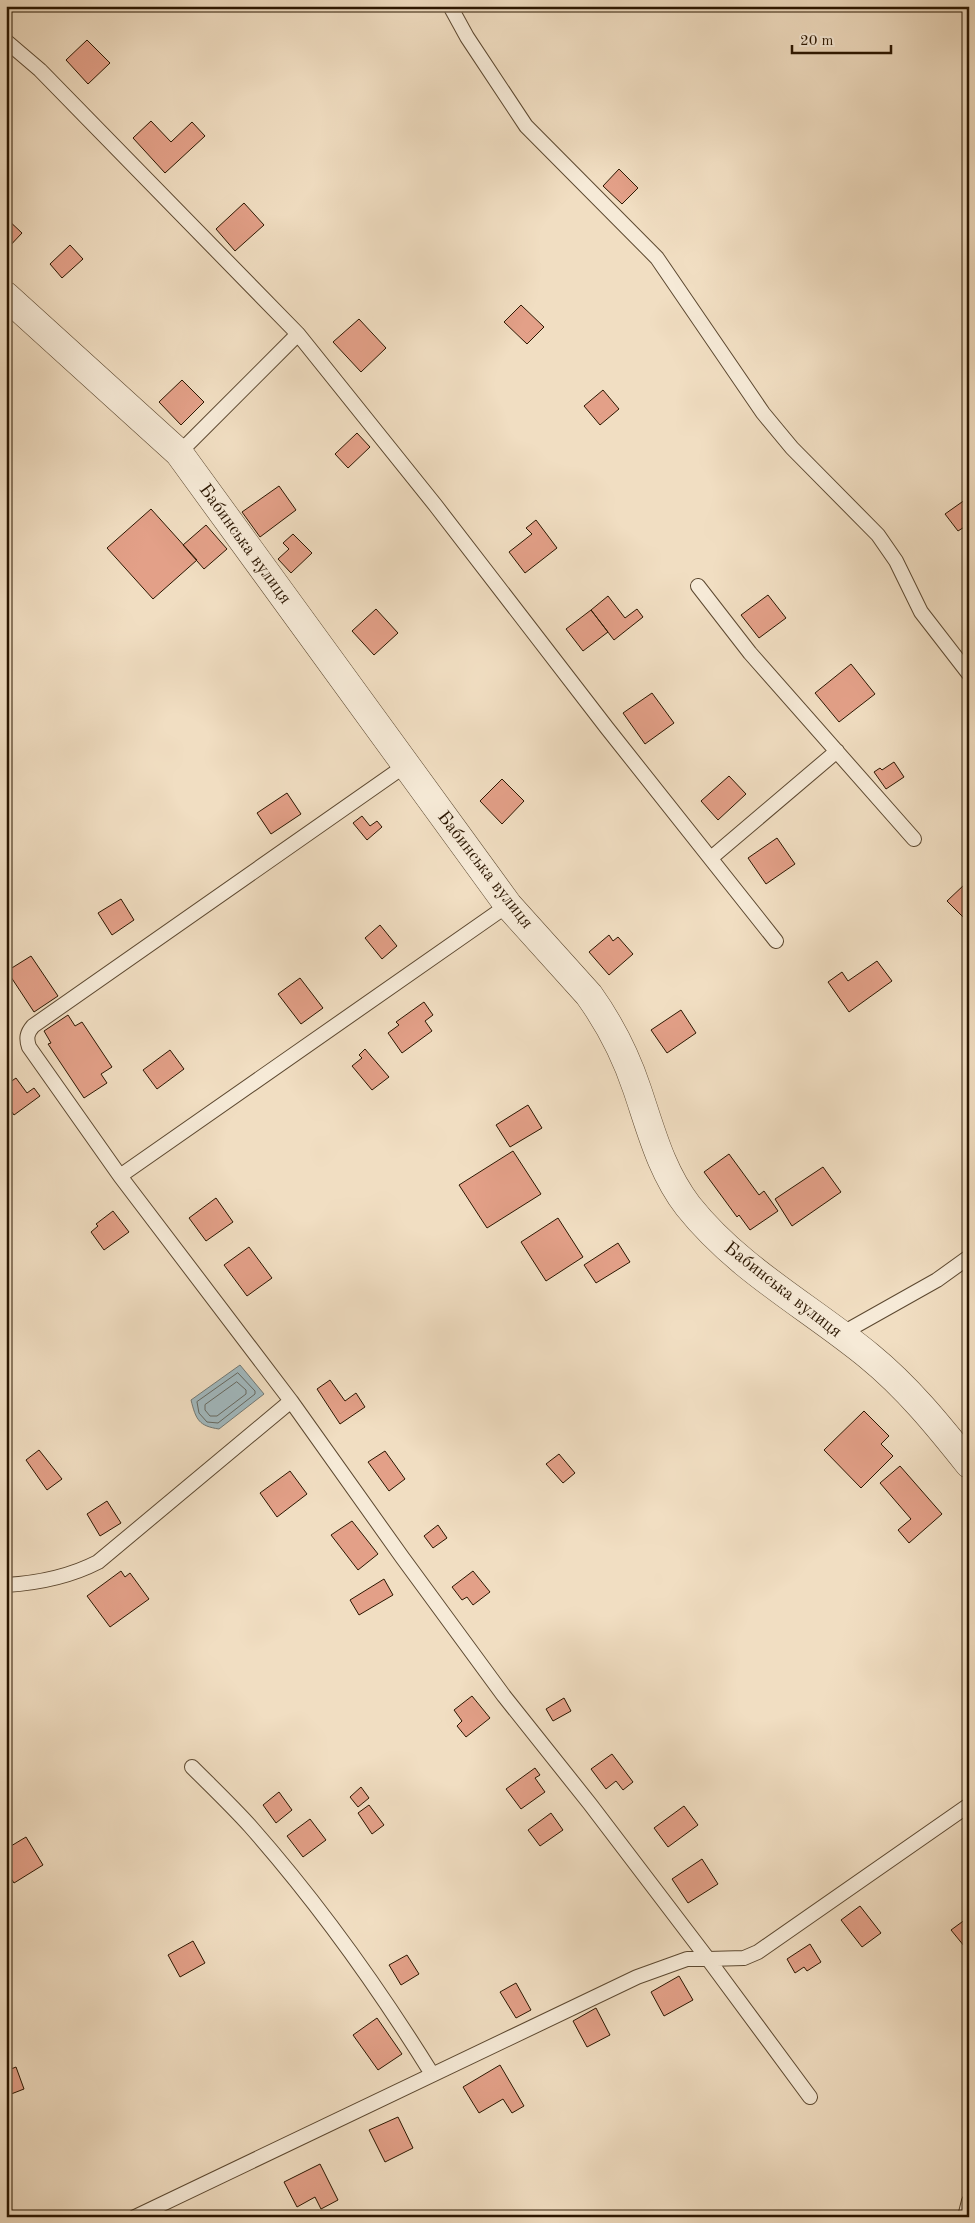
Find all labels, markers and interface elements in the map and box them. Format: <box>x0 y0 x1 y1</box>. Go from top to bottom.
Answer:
scale bar <box>792 22 891 54</box>
text: 20 m <box>800 34 834 49</box>
street label: Бабинська вулиця <box>196 481 294 607</box>
street label: Бабинська вулиця <box>434 808 536 932</box>
street label: Бабинська вулиця <box>721 1239 845 1341</box>

